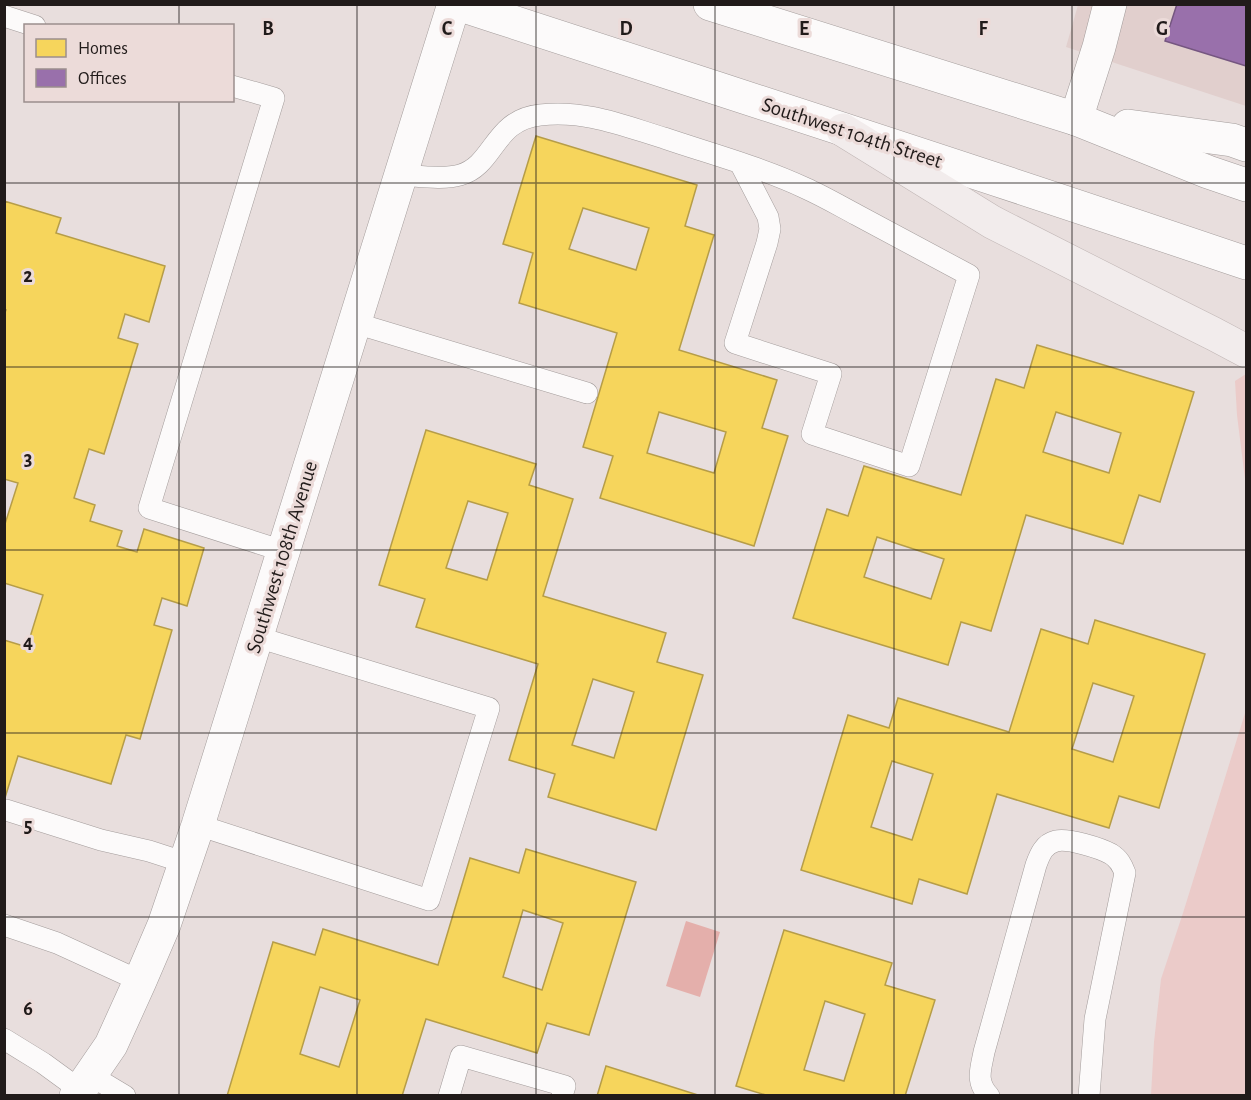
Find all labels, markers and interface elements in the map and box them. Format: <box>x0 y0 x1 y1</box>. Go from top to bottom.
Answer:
text: B <box>262 19 274 39</box>
text: C <box>442 19 453 39</box>
text: D <box>619 19 633 39</box>
text: E <box>799 19 809 39</box>
text: F <box>978 19 988 39</box>
text: G <box>1156 19 1168 39</box>
legend <box>24 24 234 102</box>
text: Homes <box>78 40 128 58</box>
text: Offices <box>78 70 127 88</box>
street label: Southwest 104th Street <box>759 94 945 172</box>
text: 2 <box>23 266 33 286</box>
text: 3 <box>24 449 32 469</box>
street label: Southwest 108th Avenue <box>243 458 321 656</box>
text: 4 <box>23 632 33 652</box>
text: 5 <box>24 816 32 836</box>
text: 6 <box>23 999 33 1019</box>

